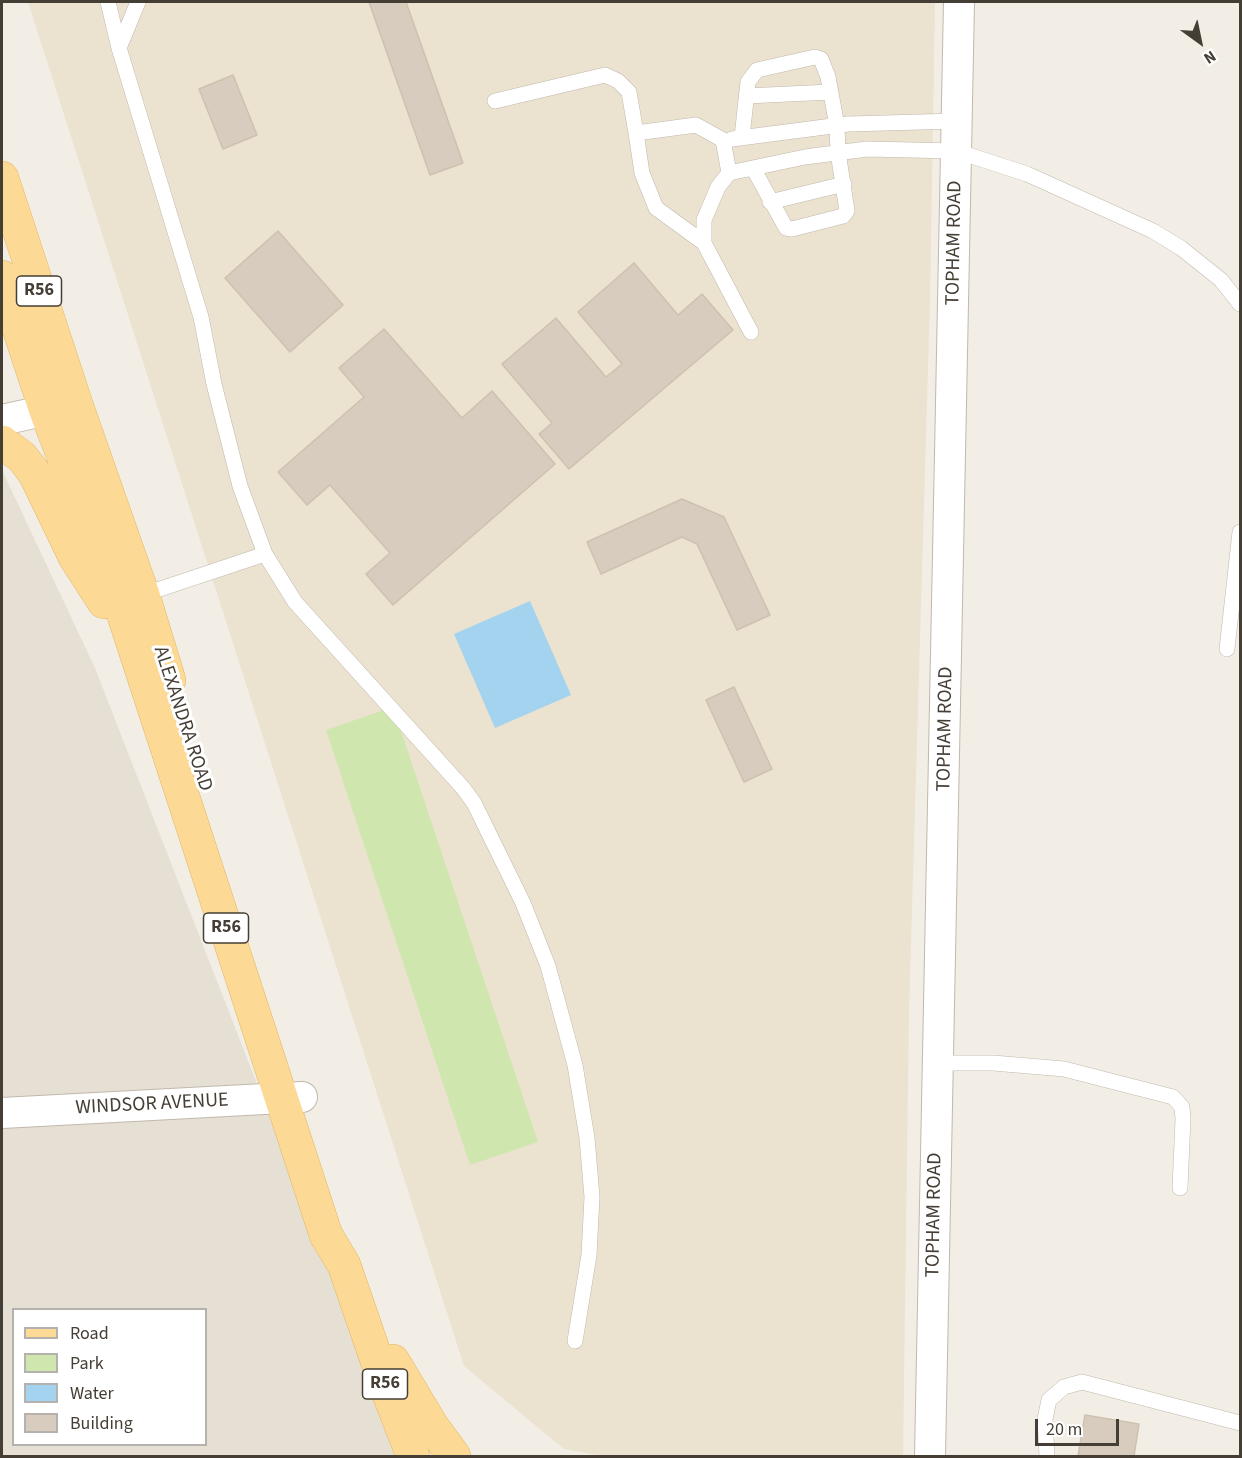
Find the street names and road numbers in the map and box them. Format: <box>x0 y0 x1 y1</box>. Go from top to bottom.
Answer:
street label: TOPHAM ROAD <box>942 180 968 306</box>
road number: R56 <box>16 276 62 306</box>
street label: ALEXANDRA ROAD <box>147 643 217 795</box>
street label: TOPHAM ROAD <box>933 666 959 792</box>
road number: R56 <box>204 913 248 943</box>
street label: WINDSOR AVENUE <box>75 1089 229 1121</box>
street label: TOPHAM ROAD <box>922 1152 948 1278</box>
road number: R56 <box>362 1369 408 1399</box>

